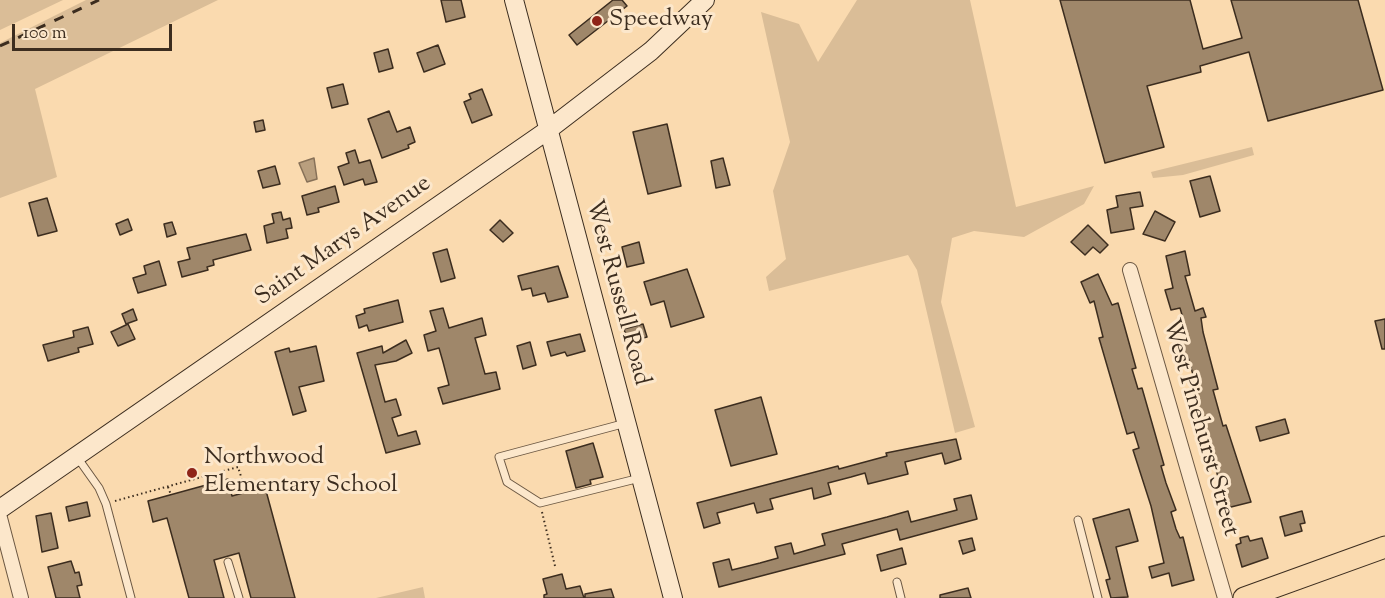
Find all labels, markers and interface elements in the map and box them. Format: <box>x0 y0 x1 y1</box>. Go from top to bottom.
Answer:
place label: Speedway <box>609 7 713 35</box>
scale bar <box>15 12 176 50</box>
marker: Speedway <box>590 14 604 28</box>
text: 100 m <box>23 21 67 47</box>
street label: Saint Marys Avenue <box>251 171 437 313</box>
street label: West Russell Road <box>577 197 655 389</box>
street label: West Pinehurst Street <box>1154 316 1244 540</box>
place label: Northwood Elementary School <box>204 445 398 501</box>
marker: Northwood Elementary School <box>185 466 199 480</box>

